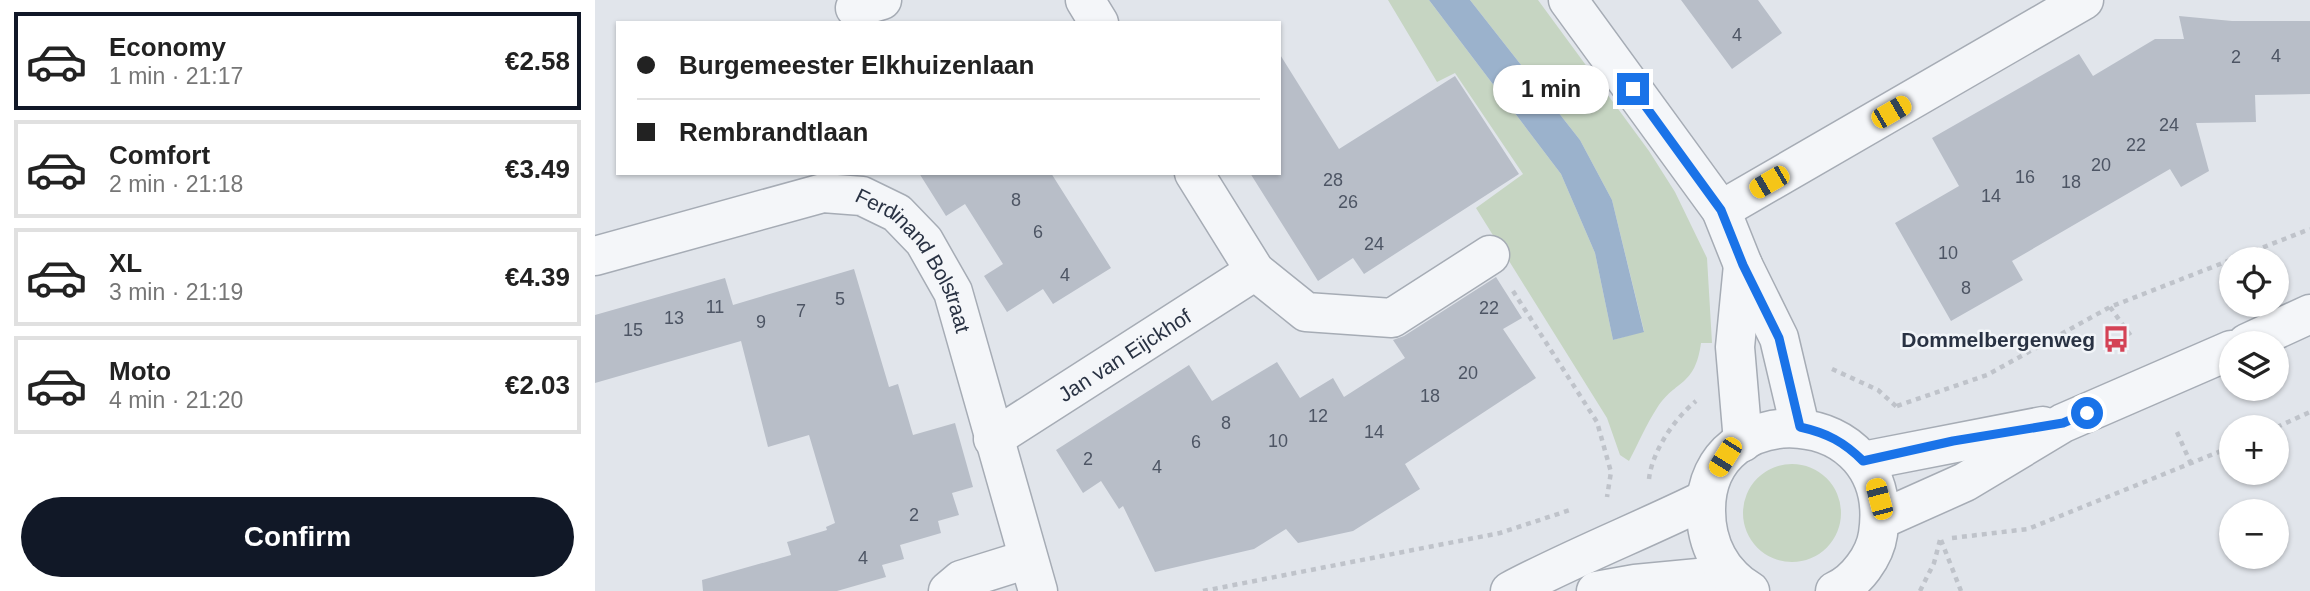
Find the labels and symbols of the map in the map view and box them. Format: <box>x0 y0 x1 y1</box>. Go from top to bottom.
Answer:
house number: 4 <box>1732 25 1742 45</box>
house number: 4 <box>2271 46 2281 66</box>
house number: 2 <box>2231 47 2241 67</box>
callout: 1 min <box>1493 64 1609 114</box>
route end <box>1617 73 1649 105</box>
car <box>1868 92 1915 132</box>
house number: 24 <box>2159 115 2179 135</box>
house number: 22 <box>2126 135 2146 155</box>
house number: 20 <box>2091 155 2111 175</box>
car <box>1746 162 1793 202</box>
house number: 16 <box>2015 167 2035 187</box>
house number: 28 <box>1323 170 1343 190</box>
house number: 18 <box>2061 172 2081 192</box>
street label: Ferdinand Bolstraat <box>852 183 975 335</box>
house number: 14 <box>1981 186 2001 206</box>
house number: 8 <box>1011 190 1021 210</box>
house number: 26 <box>1338 192 1358 212</box>
house number: 6 <box>1033 222 1043 242</box>
house number: 24 <box>1364 234 1384 254</box>
house number: 10 <box>1938 243 1958 263</box>
house number: 4 <box>1060 265 1070 285</box>
house number: 8 <box>1961 278 1971 298</box>
house number: 5 <box>835 289 845 309</box>
house number: 11 <box>706 297 724 317</box>
house number: 22 <box>1479 298 1499 318</box>
house number: 7 <box>796 301 806 321</box>
street label: Jan van Eijckhof <box>1054 304 1195 406</box>
house number: 13 <box>664 308 684 328</box>
house number: 9 <box>756 312 766 332</box>
house number: 15 <box>623 320 643 340</box>
bus stop icon: Dommelbergenweg <box>2101 324 2131 354</box>
place label: Dommelbergenweg <box>1901 328 2095 351</box>
house number: 20 <box>1458 363 1478 383</box>
house number: 18 <box>1420 386 1440 406</box>
route start <box>2071 397 2103 429</box>
house number: 12 <box>1308 406 1328 426</box>
house number: 8 <box>1221 413 1231 433</box>
house number: 14 <box>1364 422 1384 442</box>
house number: 10 <box>1268 431 1288 451</box>
house number: 6 <box>1191 432 1201 452</box>
car <box>1705 434 1746 480</box>
house number: 2 <box>1083 449 1093 469</box>
house number: 4 <box>1152 457 1162 477</box>
car <box>1864 476 1895 522</box>
house number: 2 <box>909 505 919 525</box>
house number: 4 <box>858 548 868 568</box>

